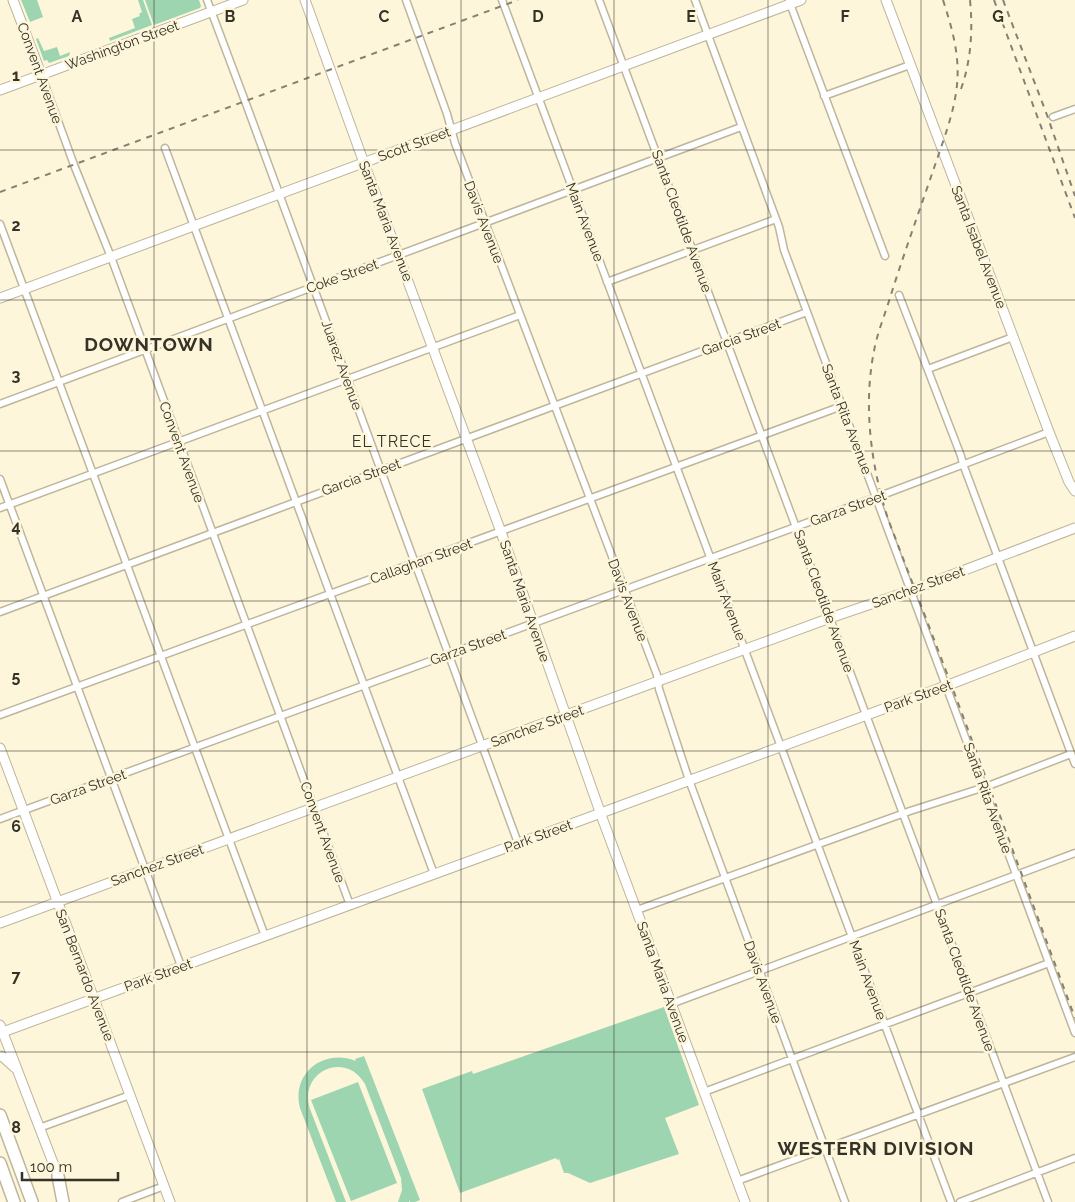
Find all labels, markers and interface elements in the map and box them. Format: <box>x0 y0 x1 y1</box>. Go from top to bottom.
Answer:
text: A <box>72 7 83 26</box>
text: B <box>225 7 236 26</box>
text: C <box>379 7 390 26</box>
text: D <box>532 7 544 26</box>
text: E <box>686 7 696 26</box>
text: F <box>840 7 850 26</box>
text: G <box>992 7 1004 26</box>
street label: Washington Street <box>63 17 181 73</box>
street label: Convent Avenue <box>14 20 66 126</box>
text: 1 <box>12 66 20 85</box>
street label: Scott Street <box>376 123 453 165</box>
street label: Santa Cleotilde Avenue <box>649 147 715 295</box>
street label: Santa Maria Avenue <box>356 158 416 284</box>
street label: Davis Avenue <box>461 179 507 265</box>
street label: Main Avenue <box>563 180 607 264</box>
street label: Santa Isabel Avenue <box>948 183 1010 311</box>
text: 2 <box>11 216 21 235</box>
street label: Coke Street <box>304 255 381 296</box>
street label: Garcia Street <box>699 315 783 359</box>
street label: Juarez Avenue <box>318 318 366 412</box>
district label: DOWNTOWN <box>84 333 214 355</box>
street label: Santa Rita Avenue <box>819 362 875 476</box>
text: 3 <box>12 366 21 385</box>
street label: Convent Avenue <box>156 399 208 505</box>
district label: EL TRECE <box>352 432 432 451</box>
street label: Garcia Street <box>319 455 403 499</box>
street label: Garza Street <box>808 487 888 529</box>
text: 4 <box>11 517 21 536</box>
street label: Santa Cleotilde Avenue <box>791 527 857 675</box>
street label: Callaghan Street <box>368 535 475 587</box>
street label: Santa Maria Avenue <box>497 538 553 664</box>
street label: Davis Avenue <box>605 557 651 643</box>
street label: Main Avenue <box>705 559 749 643</box>
street label: Sanchez Street <box>869 563 967 611</box>
street label: Garza Street <box>428 626 508 668</box>
text: 5 <box>12 667 21 686</box>
street label: Park Street <box>882 676 954 716</box>
street label: Sanchez Street <box>488 702 586 750</box>
street label: Santa Rita Avenue <box>961 740 1015 856</box>
street label: Garza Street <box>48 766 128 808</box>
street label: Convent Avenue <box>297 779 349 885</box>
street label: Park Street <box>502 816 574 856</box>
text: 6 <box>11 817 21 836</box>
street label: Sanchez Street <box>108 841 206 889</box>
street label: Santa Cleotilde Avenue <box>932 906 998 1054</box>
street label: San Bernardo Avenue <box>52 907 118 1043</box>
street label: Santa Maria Avenue <box>634 919 692 1045</box>
street label: Davis Avenue <box>741 938 785 1026</box>
street label: Main Avenue <box>846 938 890 1022</box>
street label: Park Street <box>122 955 194 995</box>
text: 7 <box>12 967 21 986</box>
text: 8 <box>11 1118 21 1137</box>
district label: WESTERN DIVISION <box>777 1137 975 1159</box>
scale bar <box>22 1150 119 1182</box>
text: 100 m <box>30 1158 72 1176</box>

